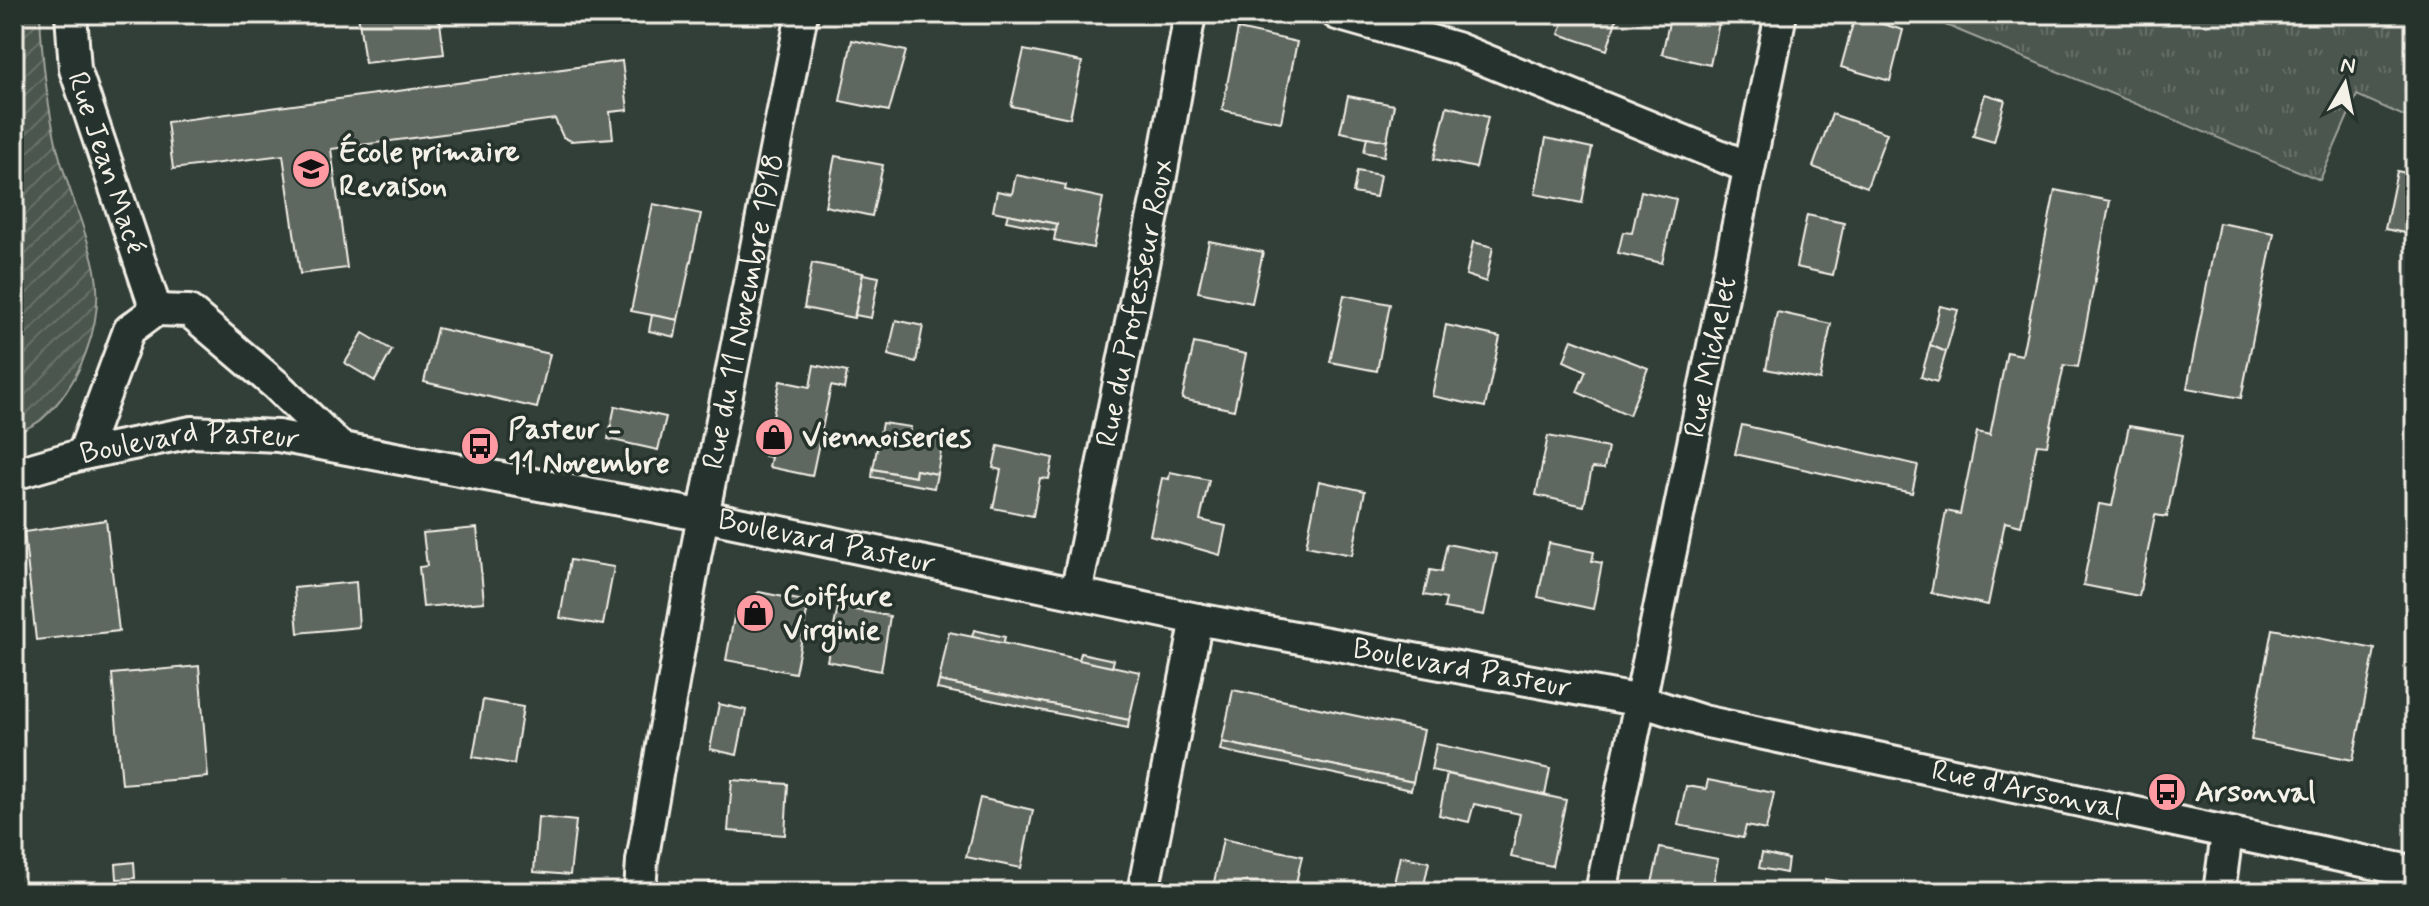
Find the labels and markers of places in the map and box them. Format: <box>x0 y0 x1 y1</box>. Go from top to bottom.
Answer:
place label: École primaire Revaison <box>339 133 520 206</box>
school or university icon: École primaire Revaison <box>290 148 332 190</box>
place label: Pasteur - 11 Novembre <box>508 410 670 483</box>
shop icon: Viennoiseries <box>753 416 795 458</box>
place label: Viennoiseries <box>802 418 972 457</box>
bus stop icon: Pasteur - 11 Novembre <box>459 425 501 467</box>
place label: Coiffure Virginie <box>783 577 893 653</box>
shop icon: Coiffure Virginie <box>734 592 776 634</box>
bus stop icon: Arsonval <box>2146 771 2188 813</box>
place label: Arsonval <box>2195 773 2316 812</box>

